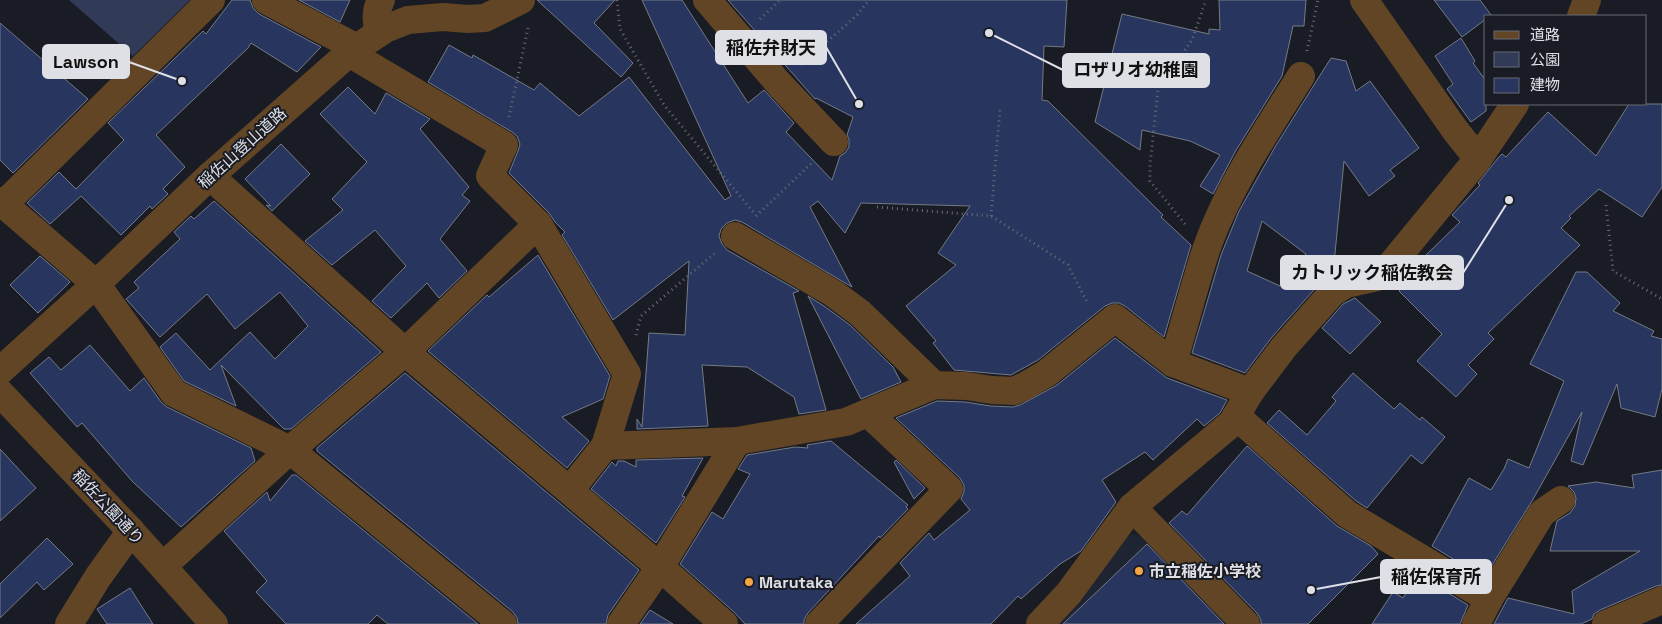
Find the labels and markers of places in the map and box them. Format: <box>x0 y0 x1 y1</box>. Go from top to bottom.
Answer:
callout: 稲佐弁財天 <box>716 31 826 64</box>
callout: Lawson <box>43 45 129 78</box>
callout: ロザリオ幼稚園 <box>1063 54 1209 87</box>
callout: カトリック稲佐教会 <box>1281 256 1463 289</box>
callout: 稲佐保育所 <box>1381 560 1491 593</box>
place label: 市立稲佐小学校 <box>1149 561 1261 582</box>
marker: 市立稲佐小学校 <box>1133 565 1145 577</box>
place label: Marutaka <box>759 572 833 593</box>
marker: Marutaka <box>743 576 755 588</box>

